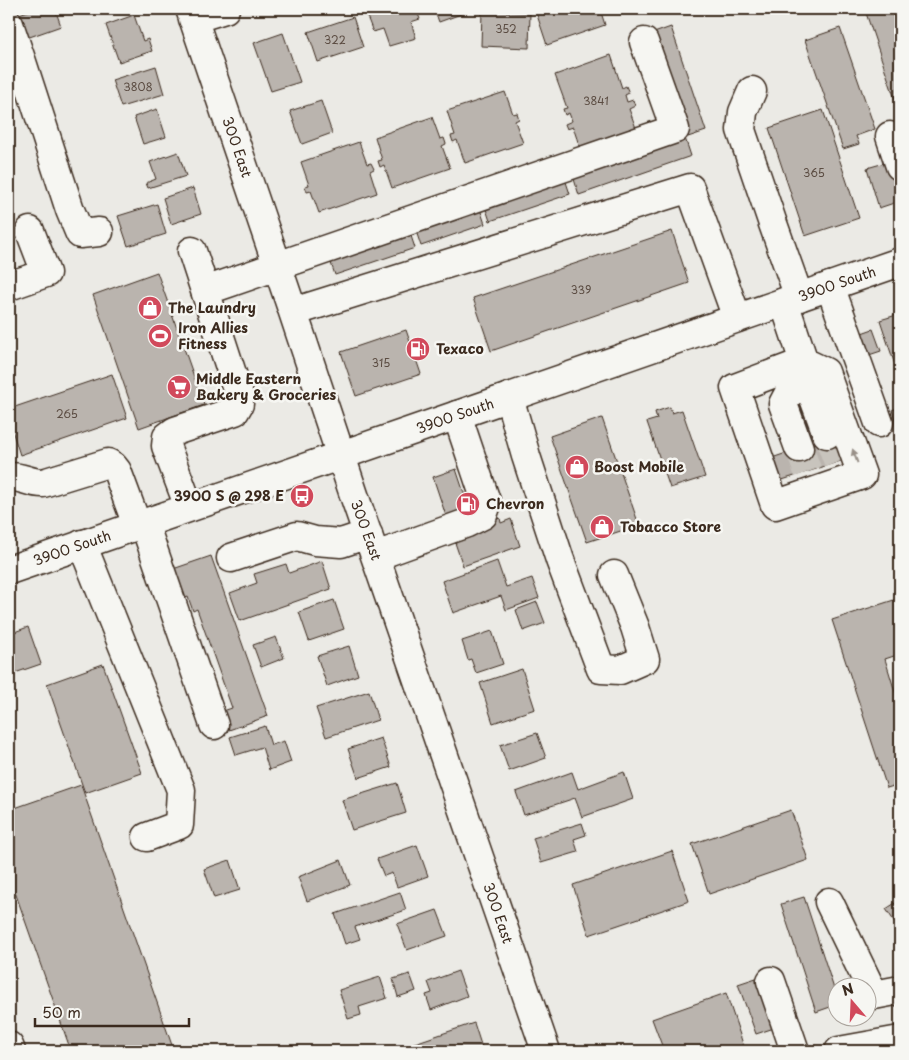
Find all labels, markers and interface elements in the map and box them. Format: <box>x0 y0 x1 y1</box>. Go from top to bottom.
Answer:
house number: 352 <box>495 20 517 37</box>
house number: 322 <box>324 31 346 48</box>
house number: 3808 <box>123 78 153 95</box>
house number: 3841 <box>583 92 609 109</box>
street label: 300 East <box>217 113 258 181</box>
house number: 365 <box>803 164 825 181</box>
street label: 3900 South <box>795 260 879 307</box>
house number: 339 <box>571 281 591 298</box>
shop icon: The Laundry <box>137 295 163 321</box>
place label: The Laundry <box>168 297 256 318</box>
place label: Iron Allies Fitness <box>178 317 248 354</box>
sports icon: Iron Allies Fitness <box>147 323 173 349</box>
fuel station icon: Texaco <box>405 336 431 362</box>
place label: Texaco <box>436 338 484 359</box>
house number: 315 <box>372 354 390 371</box>
place label: Middle Eastern Bakery & Groceries <box>196 368 337 405</box>
supermarket icon: Middle Eastern Bakery & Groceries <box>166 374 192 400</box>
street label: 3900 South <box>413 392 497 439</box>
house number: 265 <box>56 405 78 422</box>
one-way arrow <box>851 448 859 463</box>
shop icon: Boost Mobile <box>564 454 590 480</box>
place label: Boost Mobile <box>594 456 684 477</box>
bus stop icon: 3900 S @ 298 E <box>289 483 315 509</box>
place label: 3900 S @ 298 E <box>174 485 284 506</box>
fuel station icon: Chevron <box>455 491 481 517</box>
place label: Chevron <box>486 493 544 514</box>
street label: 300 East <box>346 496 387 564</box>
shop icon: Tobacco Store <box>589 514 615 540</box>
place label: Tobacco Store <box>620 516 721 537</box>
street label: 3900 South <box>30 524 114 571</box>
street label: 300 East <box>478 879 519 947</box>
north arrow <box>826 978 876 1028</box>
text: N <box>839 978 856 1001</box>
scale bar <box>35 995 189 1027</box>
text: 50 m <box>42 1000 81 1023</box>

